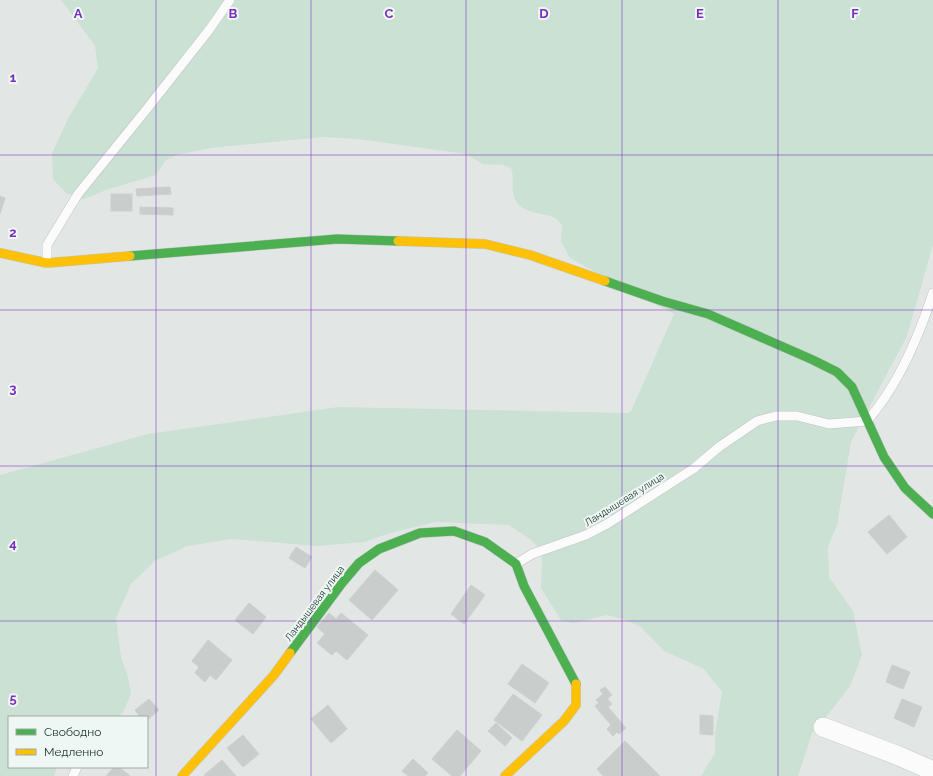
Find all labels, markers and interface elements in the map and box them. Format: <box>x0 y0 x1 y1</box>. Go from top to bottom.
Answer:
text: A <box>74 6 83 21</box>
text: B <box>229 6 238 21</box>
text: C <box>385 6 394 21</box>
text: D <box>539 6 549 21</box>
text: E <box>696 6 704 21</box>
text: F <box>851 6 859 21</box>
text: 1 <box>10 70 17 85</box>
text: 2 <box>9 225 17 240</box>
text: 3 <box>9 381 17 396</box>
street label: Ландышевая улица <box>583 471 666 528</box>
text: 4 <box>9 536 17 551</box>
street label: Ландышевая улица <box>282 563 346 643</box>
text: 5 <box>9 691 17 706</box>
legend <box>8 716 148 768</box>
text: Свободно <box>44 725 101 739</box>
text: Медленно <box>44 745 103 759</box>

